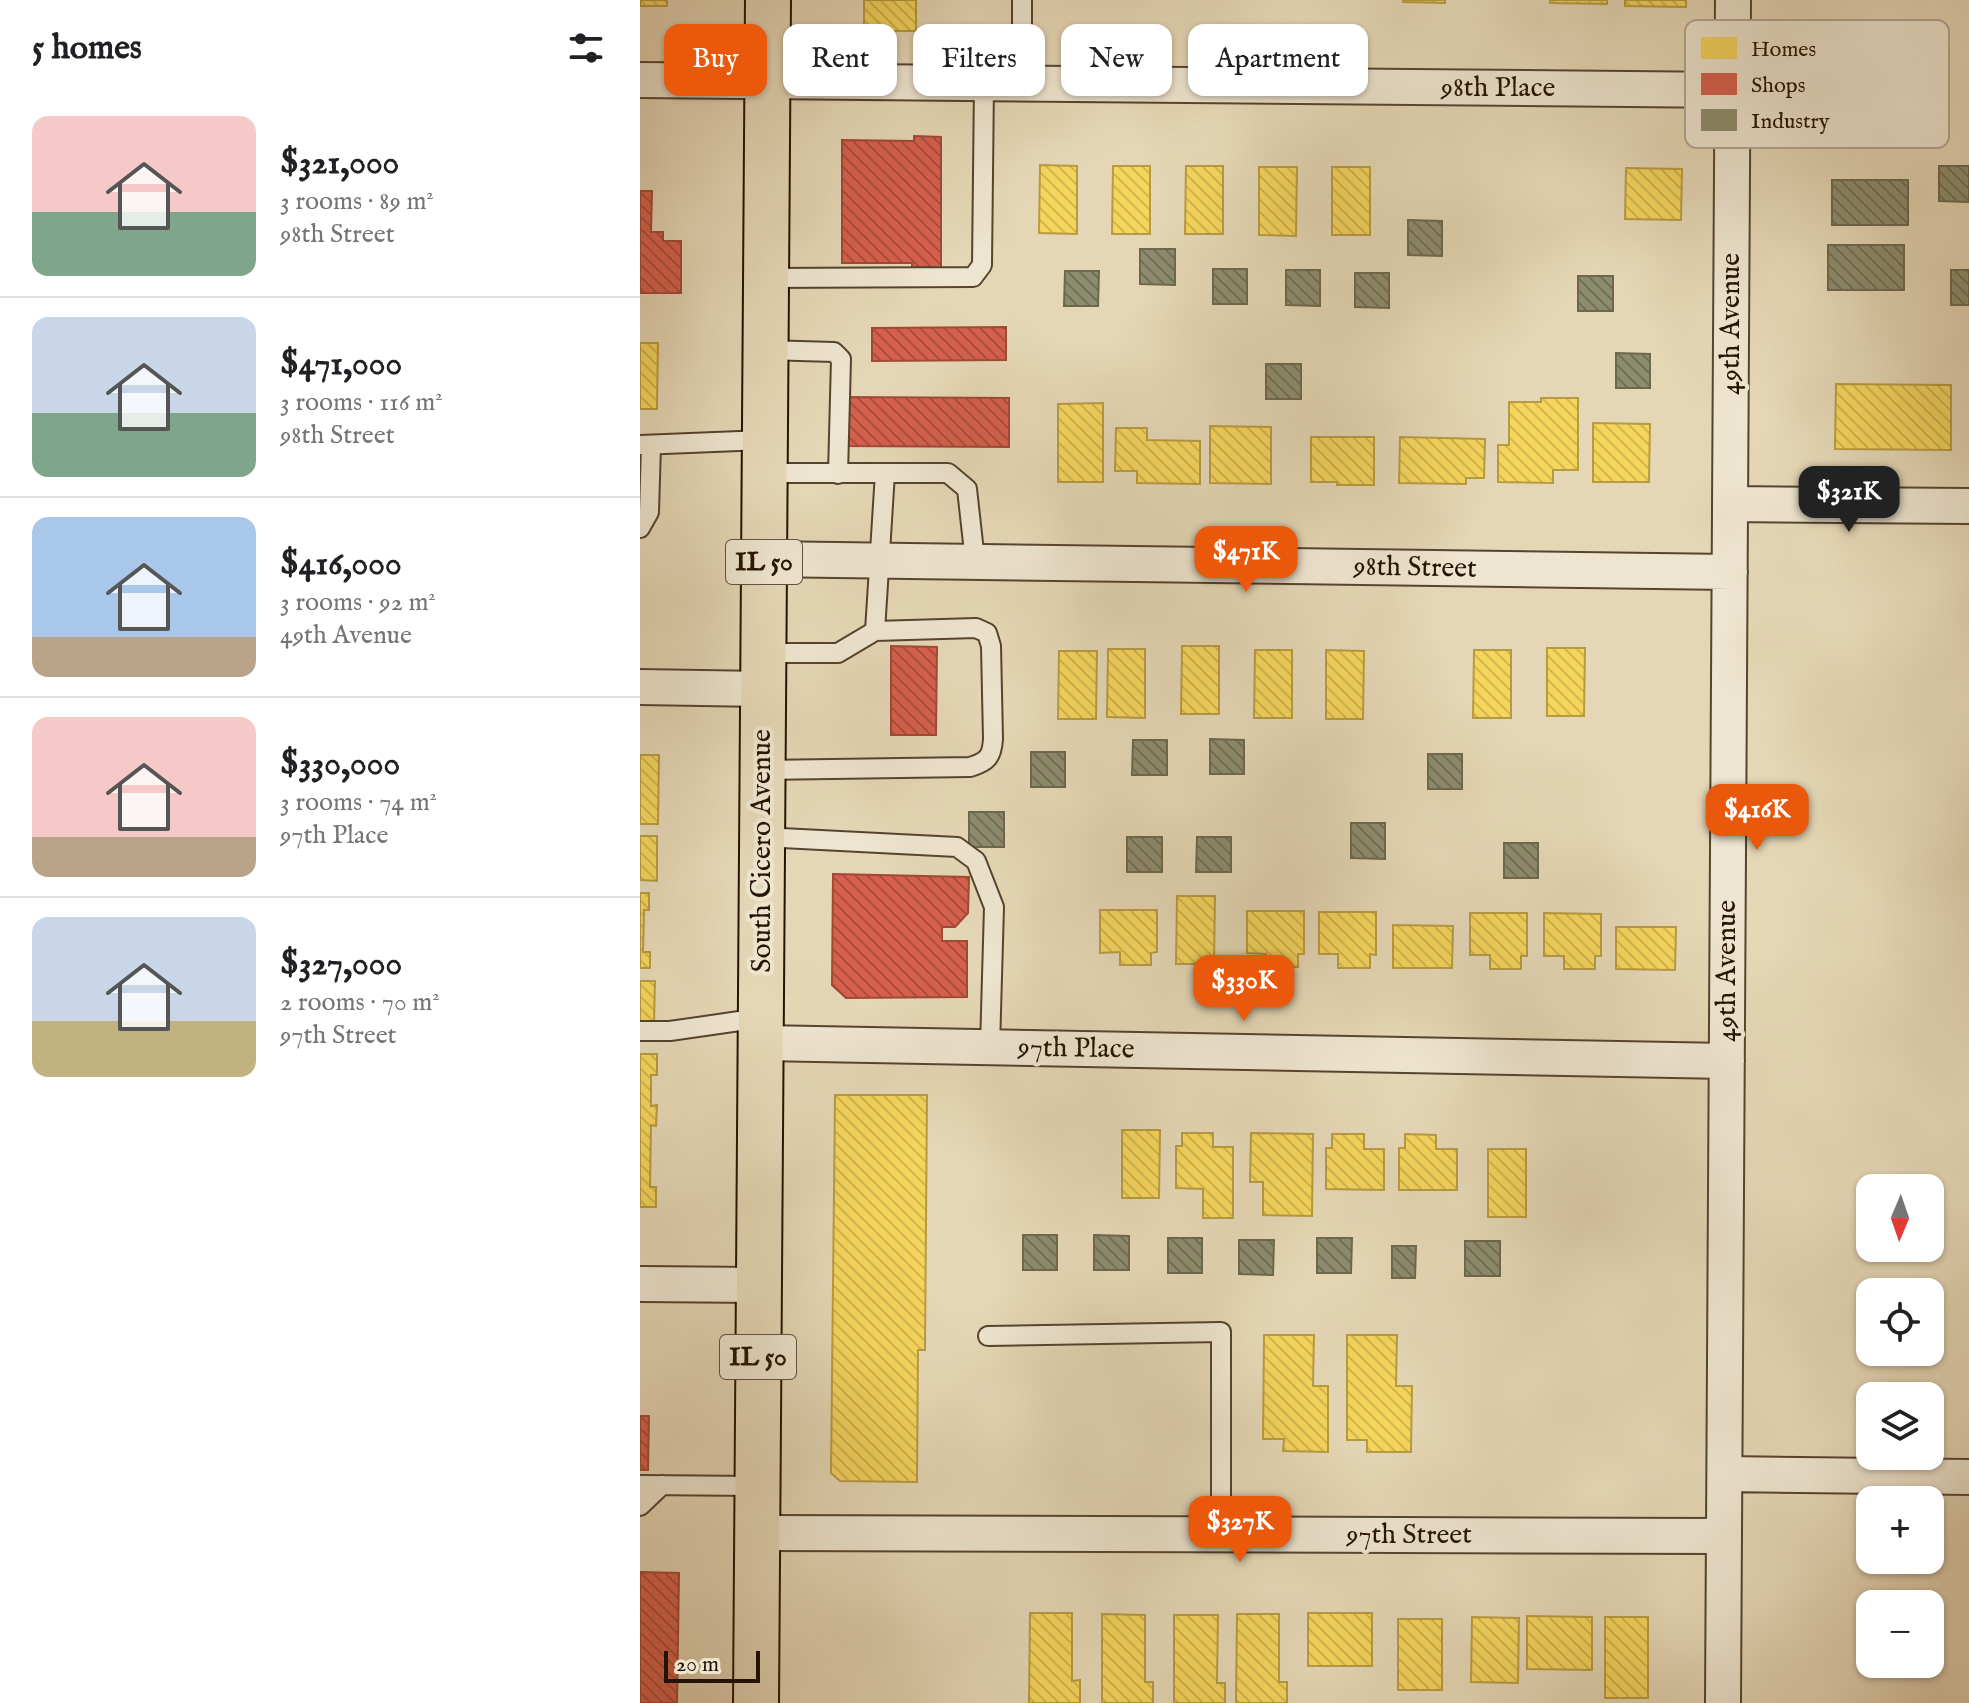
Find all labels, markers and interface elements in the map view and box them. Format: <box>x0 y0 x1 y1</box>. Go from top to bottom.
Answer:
legend <box>1685 20 1949 148</box>
chip: Buy <box>664 24 767 96</box>
chip: Rent <box>783 24 897 96</box>
chip: Filters <box>913 24 1045 96</box>
chip: New <box>1061 24 1172 96</box>
chip: Apartment <box>1188 24 1368 96</box>
icon: filters <box>564 26 608 70</box>
text: 5 homes <box>32 27 142 70</box>
text: Homes <box>1751 36 1816 64</box>
street label: 98th Place <box>1440 71 1555 106</box>
text: Shops <box>1751 72 1805 100</box>
text: Industry <box>1751 108 1830 136</box>
text: $321,000 <box>280 142 399 185</box>
icon: home <box>96 148 192 244</box>
text: 3 rooms · 89 m² <box>280 185 434 218</box>
text: 98th Street <box>280 218 395 251</box>
street label: 49th Avenue <box>1714 253 1749 395</box>
text: $471,000 <box>280 343 402 386</box>
icon: home <box>96 349 192 445</box>
text: 3 rooms · 116 m² <box>280 386 443 419</box>
text: 98th Street <box>280 419 395 452</box>
pin: $321K <box>1793 466 1905 534</box>
text: $321K <box>1817 475 1881 508</box>
pin: $471K <box>1190 526 1302 594</box>
text: $471K <box>1213 535 1280 568</box>
road number: IL 50 <box>726 540 802 584</box>
text: $416,000 <box>280 543 402 586</box>
icon: home <box>96 549 192 645</box>
street label: 98th Street <box>1352 549 1477 587</box>
text: 3 rooms · 92 m² <box>280 586 436 619</box>
text: 49th Avenue <box>280 619 412 652</box>
street label: South Cicero Avenue <box>745 729 780 973</box>
text: $330,000 <box>280 743 400 786</box>
icon: home <box>96 749 192 845</box>
pin: $416K <box>1701 784 1813 852</box>
text: 3 rooms · 74 m² <box>280 786 437 819</box>
text: $416K <box>1724 793 1790 826</box>
text: 97th Place <box>280 819 388 852</box>
street label: 49th Avenue <box>1710 900 1745 1042</box>
text: $327,000 <box>280 943 402 986</box>
icon: home <box>96 949 192 1045</box>
pin: $330K <box>1188 955 1300 1023</box>
text: $330K <box>1211 964 1277 997</box>
text: 2 rooms · 70 m² <box>280 986 440 1019</box>
text: 97th Street <box>280 1019 397 1052</box>
street label: 97th Place <box>1016 1030 1135 1068</box>
north arrow <box>1856 1174 1944 1262</box>
map controls <box>1856 1174 1944 1678</box>
button: locate <box>1856 1278 1944 1366</box>
road number: IL 50 <box>720 1335 796 1379</box>
button: layers <box>1856 1382 1944 1470</box>
button: + <box>1856 1486 1944 1574</box>
pin: $327K <box>1184 1496 1296 1564</box>
text: $327K <box>1207 1505 1273 1538</box>
street label: 97th Street <box>1345 1518 1472 1553</box>
button: − <box>1856 1590 1944 1678</box>
scale bar <box>664 1647 760 1683</box>
text: 20 m <box>676 1651 719 1679</box>

